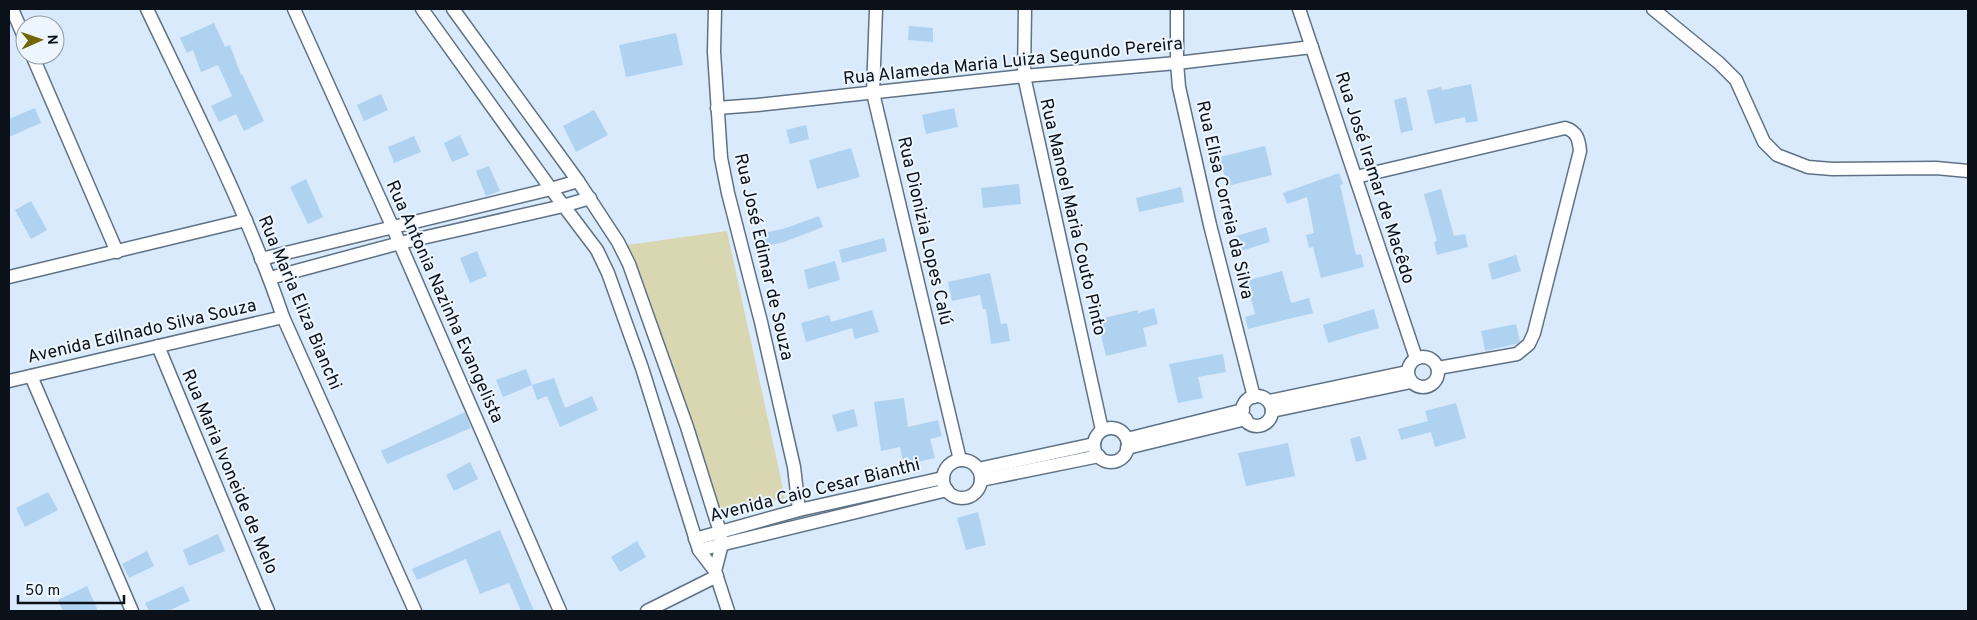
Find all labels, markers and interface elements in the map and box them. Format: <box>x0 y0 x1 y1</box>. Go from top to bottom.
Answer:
north arrow <box>15 15 65 65</box>
street label: Rua Alameda Maria Luiza Segundo Pereira <box>842 33 1184 91</box>
text: N <box>43 34 60 45</box>
street label: Rua José Iramar de Macêdo <box>1329 69 1419 287</box>
street label: Rua Manoel Maria Couto Pinto <box>1033 96 1111 338</box>
street label: Rua Elisa Correia da Silva <box>1190 99 1258 301</box>
street label: Rua Dionizia Lopes Calú <box>891 134 957 328</box>
street label: Rua José Edimar de Souza <box>728 151 798 363</box>
street label: Rua Antonia Nazinha Evangelista <box>380 177 508 427</box>
street label: Rua Maria Eliza Bianchi <box>252 212 346 394</box>
street label: Avenida Edilnado Silva Souza <box>25 294 259 370</box>
street label: Rua Maria Ivoneide de Melo <box>175 366 283 578</box>
street label: Avenida Caio Cesar Bianthi <box>707 454 923 528</box>
scale bar <box>18 572 124 604</box>
text: 50 m <box>25 582 60 601</box>

